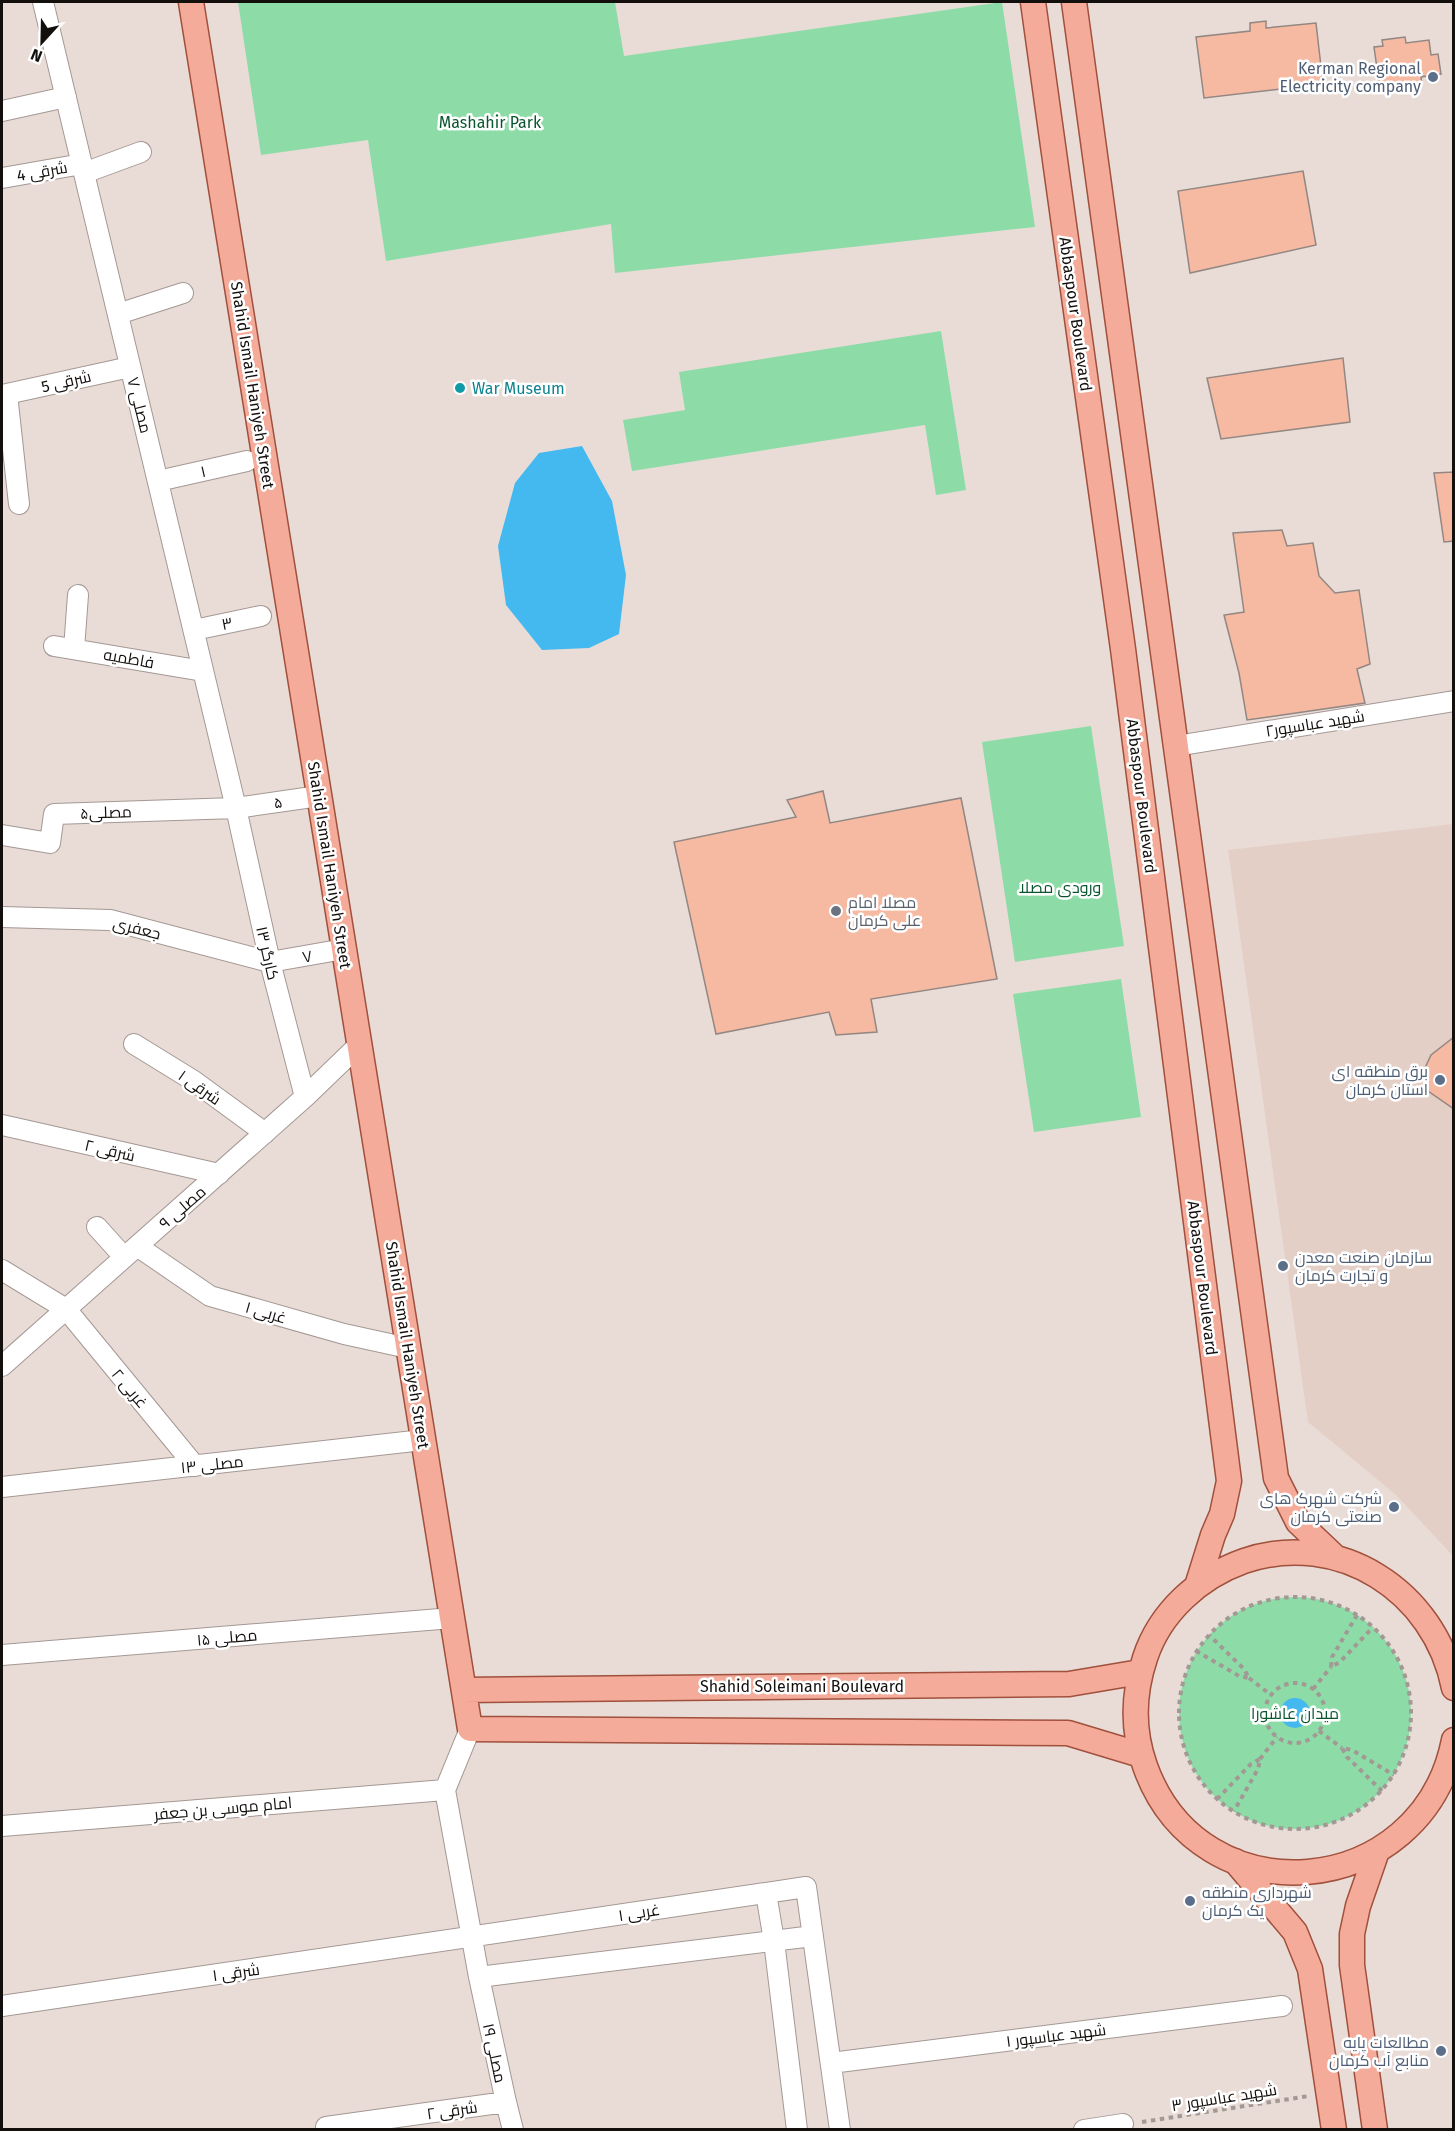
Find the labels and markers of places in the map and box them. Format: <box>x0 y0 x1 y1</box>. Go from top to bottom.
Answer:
place label: Kerman Regional Electricity company <box>1280 59 1421 96</box>
marker: Kerman Regional Electricity company <box>1426 70 1440 84</box>
place label: War Museum <box>472 379 565 398</box>
marker: War Museum <box>453 381 467 395</box>
place label: مصلا امام علی کرمان <box>848 893 921 931</box>
marker: مصلا امام علی کرمان <box>829 904 843 918</box>
place label: برق منطقه ای استان کرمان <box>1332 1062 1428 1100</box>
marker: برق منطقه ای استان کرمان <box>1433 1073 1447 1087</box>
place label: سازمان صنعت معدن و تجارت کرمان <box>1295 1248 1432 1286</box>
marker: سازمان صنعت معدن و تجارت کرمان <box>1276 1259 1290 1273</box>
place label: شرکت شهرک های صنعتی کرمان <box>1260 1489 1382 1527</box>
marker: شرکت شهرک های صنعتی کرمان <box>1387 1500 1401 1514</box>
place label: شهرداری منطقه یک کرمان <box>1202 1883 1312 1921</box>
marker: شهرداری منطقه یک کرمان <box>1183 1894 1197 1908</box>
place label: مطالعات پایه منابع آب کرمان <box>1329 2033 1429 2072</box>
marker: مطالعات پایه منابع آب کرمان <box>1434 2044 1448 2058</box>

